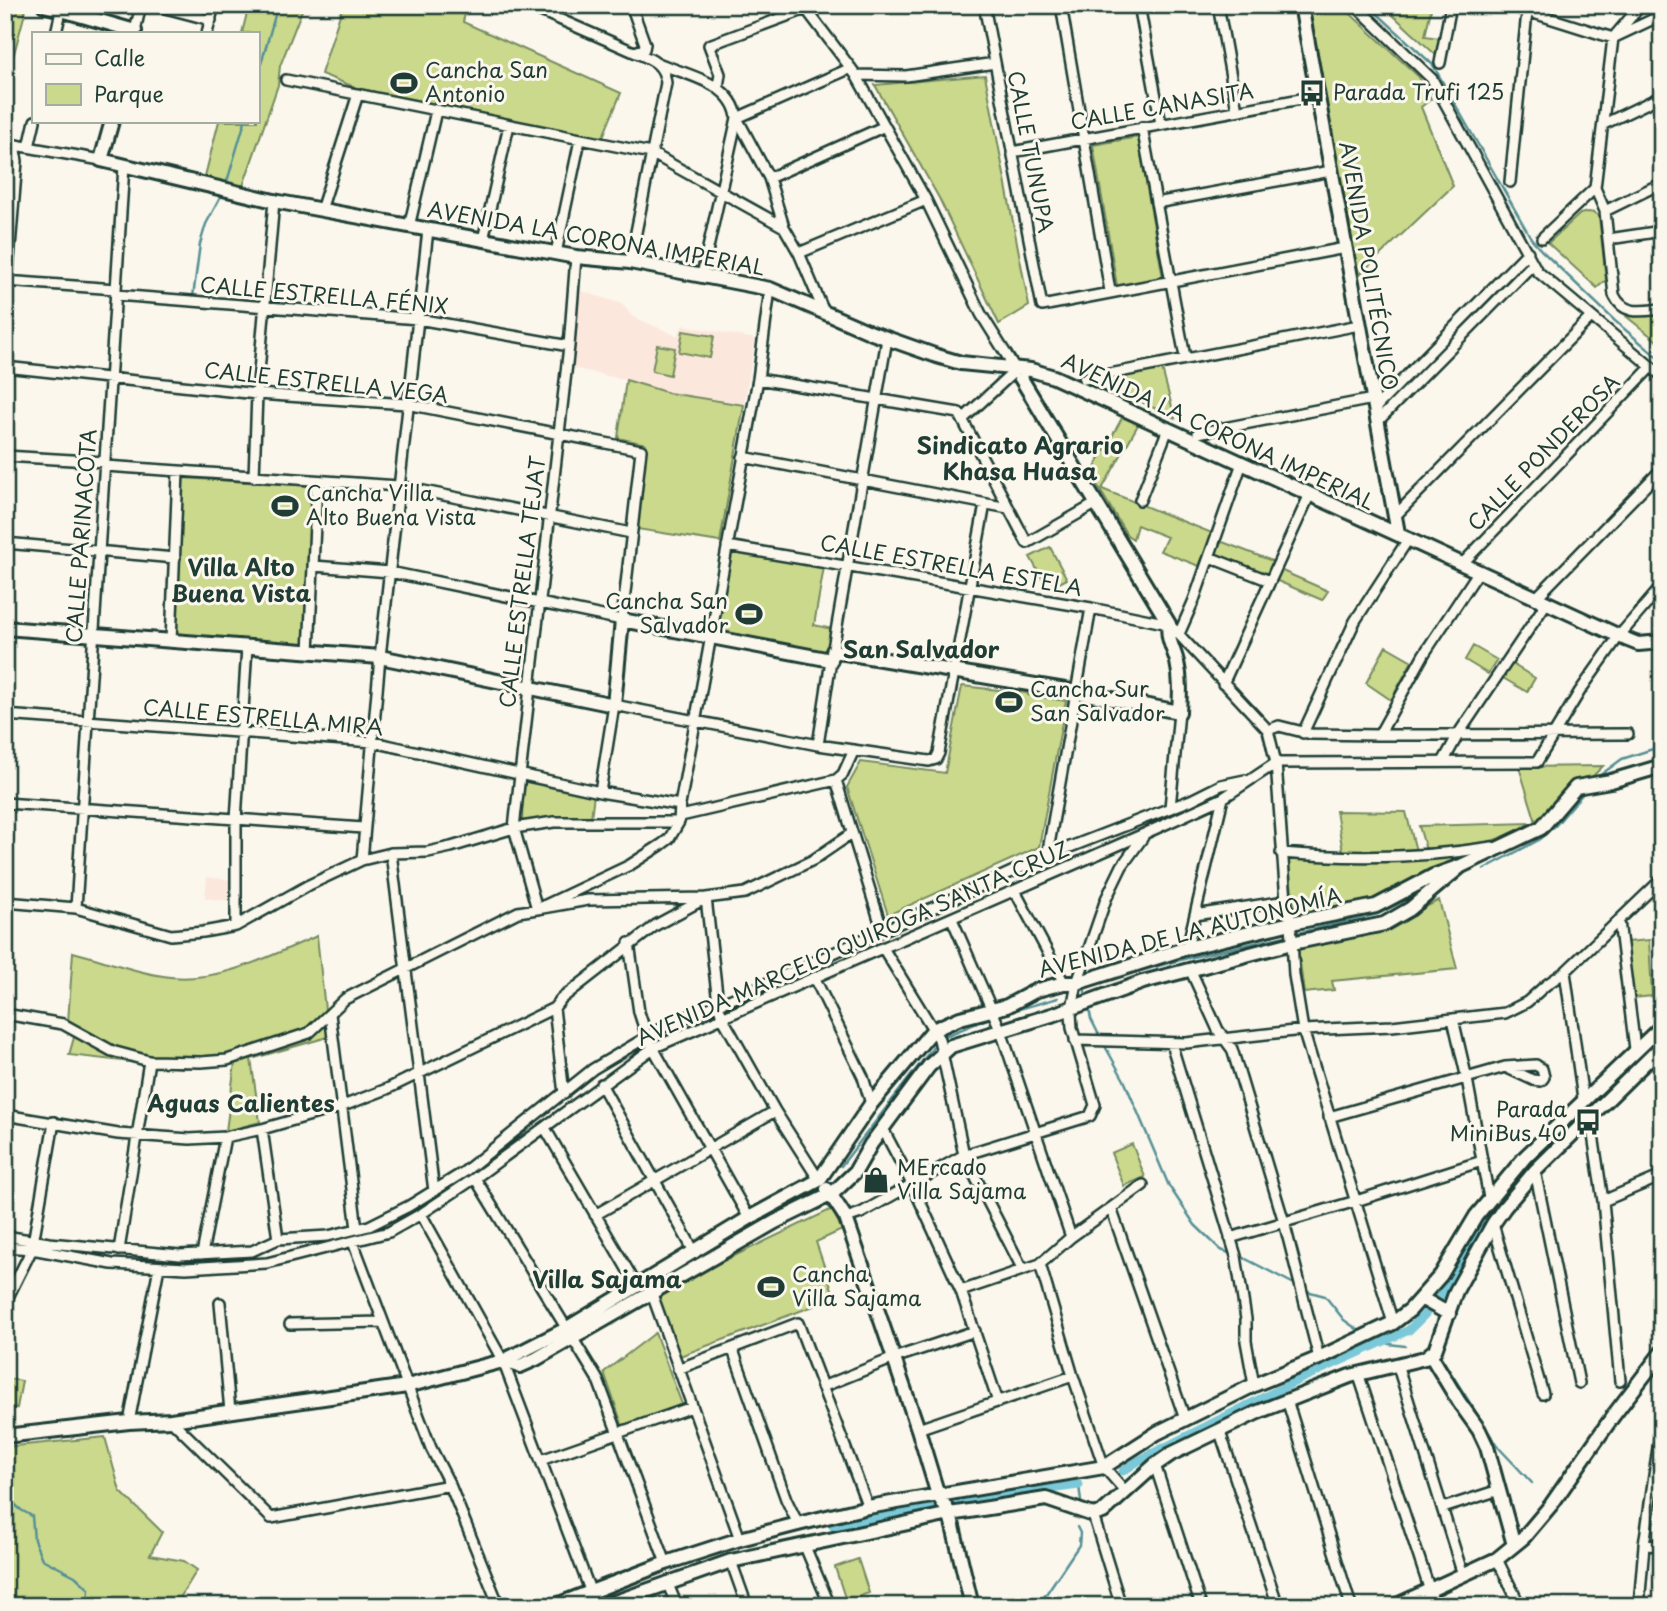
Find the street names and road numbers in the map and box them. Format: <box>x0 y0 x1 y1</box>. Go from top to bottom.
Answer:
street label: CALLE TUNUPA <box>1001 68 1063 236</box>
street label: CALLE CANASITA <box>1068 73 1256 137</box>
street label: AVENIDA POLITÉCNICO <box>1332 139 1408 393</box>
street label: AVENIDA LA CORONA IMPERIAL <box>425 192 767 282</box>
street label: CALLE ESTRELLA FÉNIX <box>199 267 450 321</box>
street label: AVENIDA LA CORONA IMPERIAL <box>1057 343 1381 517</box>
street label: CALLE ESTRELLA VEGA <box>202 352 450 410</box>
street label: CALLE PONDEROSA <box>1459 366 1626 537</box>
street label: CALLE PARINACOTA <box>57 428 103 644</box>
street label: CALLE ESTRELLA TEJAT <box>490 454 552 710</box>
street label: CALLE ESTRELLA ESTELA <box>818 525 1085 603</box>
street label: CALLE ESTRELLA MIRA <box>142 690 385 742</box>
street label: AVENIDA MARCELO QUIROGA SANTA CRUZ <box>631 832 1074 1053</box>
street label: AVENIDA DE LA AUTONOMÍA <box>1035 878 1345 984</box>

